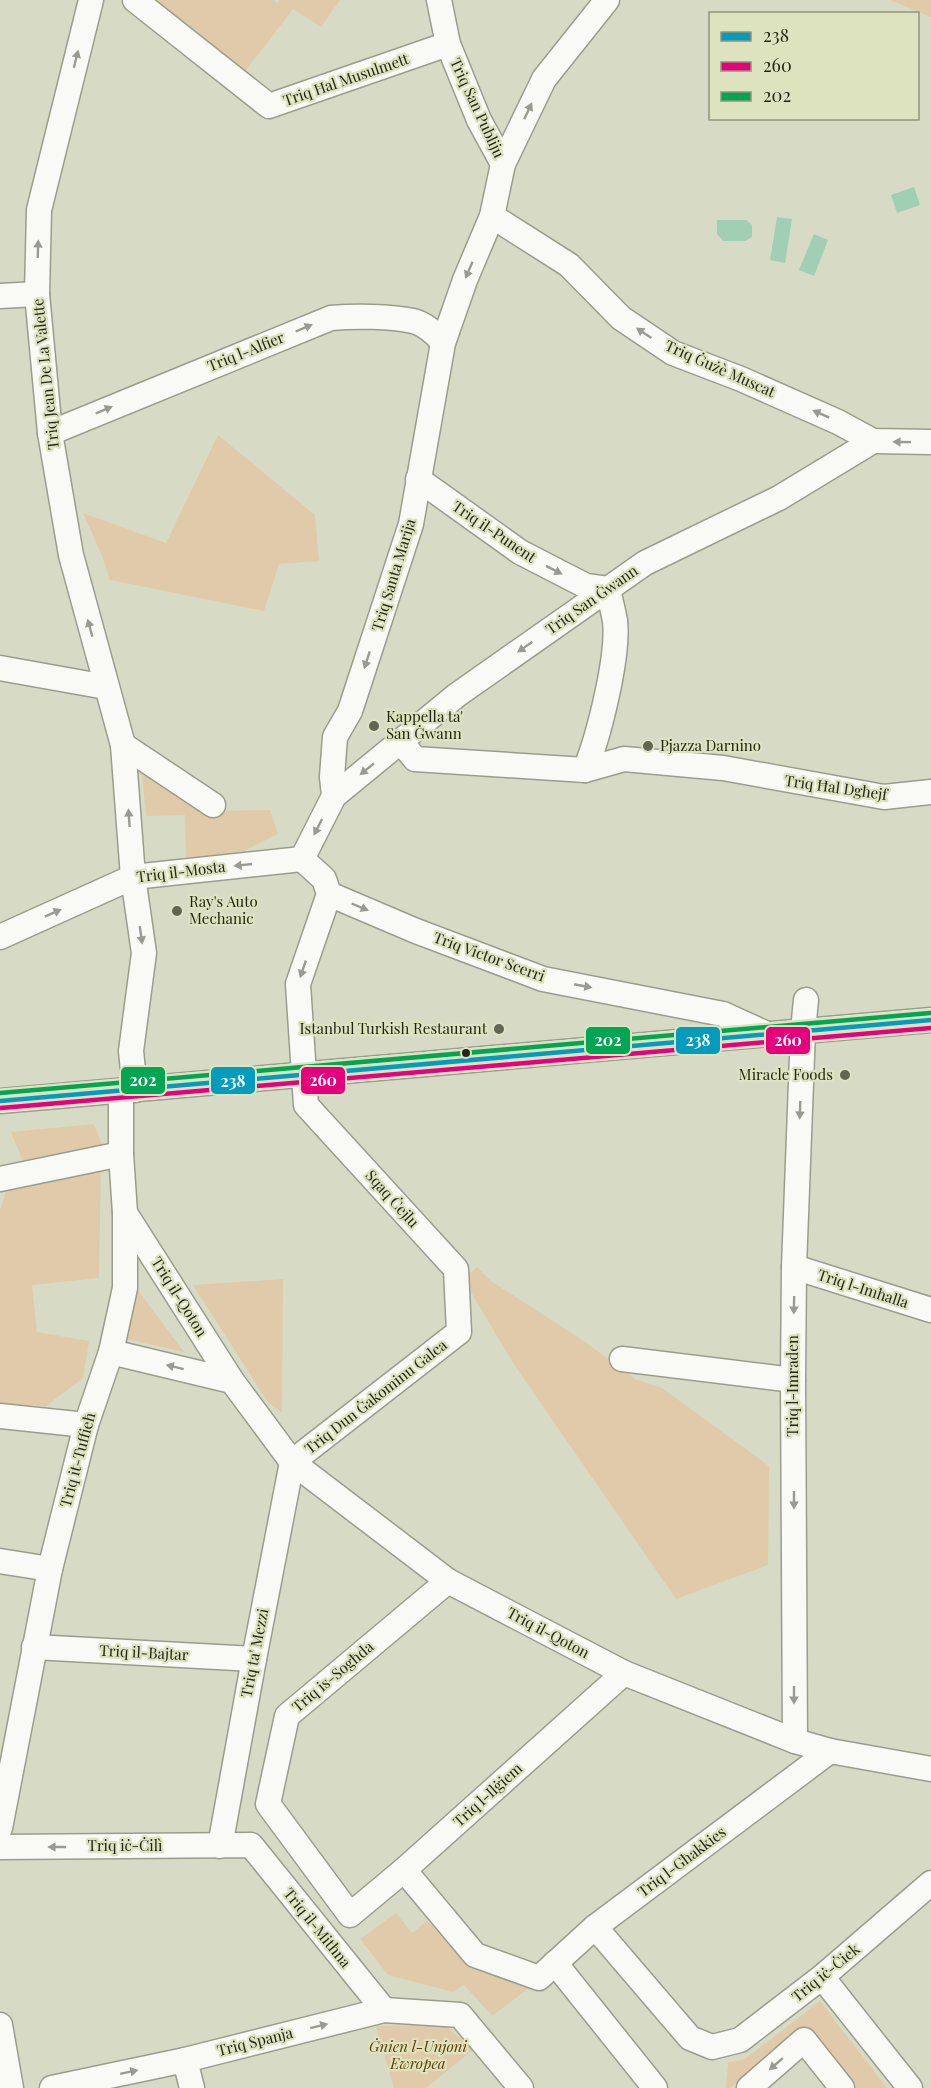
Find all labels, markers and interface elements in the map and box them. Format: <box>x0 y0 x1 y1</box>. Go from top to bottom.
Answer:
legend <box>709 12 919 120</box>
text: 238 <box>763 23 789 47</box>
street label: Triq Ħal Musulmett <box>280 48 412 110</box>
one-way arrow <box>72 49 82 68</box>
text: 260 <box>763 53 792 77</box>
street label: Triq San Publiju <box>446 54 510 161</box>
text: 202 <box>763 83 791 107</box>
one-way arrow <box>524 103 533 120</box>
one-way arrow <box>33 240 43 259</box>
one-way arrow <box>464 261 474 279</box>
street label: Triq Jean De La Valette <box>27 298 63 451</box>
one-way arrow <box>295 323 313 332</box>
street label: Triq l-Alfier <box>204 326 287 376</box>
one-way arrow <box>636 328 653 339</box>
street label: Triq Ġużè Muscat <box>662 335 779 402</box>
one-way arrow <box>96 405 114 415</box>
one-way arrow <box>812 409 830 419</box>
one-way arrow <box>893 437 912 446</box>
street label: Triq il-Punent <box>449 496 541 567</box>
street label: Triq Santa Marija <box>366 516 420 633</box>
street label: Triq San Ġwann <box>541 560 642 638</box>
one-way arrow <box>545 564 563 574</box>
one-way arrow <box>85 619 95 637</box>
one-way arrow <box>518 641 534 653</box>
one-way arrow <box>361 651 371 669</box>
place label: Kappella ta' San Ġwann <box>386 706 463 743</box>
marker: Kappella ta' San Ġwann <box>367 719 381 733</box>
place label: Pjazza Darnino <box>660 735 761 755</box>
marker: Pjazza Darnino <box>641 739 655 753</box>
one-way arrow <box>360 762 375 774</box>
street label: Triq Ħal Dgħejf <box>784 770 890 804</box>
one-way arrow <box>124 809 133 828</box>
one-way arrow <box>313 819 322 836</box>
street label: Triq il-Mosta <box>135 856 227 886</box>
one-way arrow <box>234 860 253 870</box>
place label: Ray's Auto Mechanic <box>189 891 258 928</box>
one-way arrow <box>351 903 369 912</box>
marker: Ray's Auto Mechanic <box>170 904 184 918</box>
one-way arrow <box>45 908 63 918</box>
one-way arrow <box>137 925 146 944</box>
street label: Triq Victor Scerri <box>431 927 548 986</box>
one-way arrow <box>298 960 307 978</box>
one-way arrow <box>573 982 592 991</box>
place label: Istanbul Turkish Restaurant <box>300 1018 488 1038</box>
marker: Istanbul Turkish Restaurant <box>492 1022 506 1036</box>
line badge: 202 <box>585 1026 631 1055</box>
line badge: 238 <box>675 1026 721 1055</box>
line badge: 260 <box>765 1026 811 1055</box>
text: 202 <box>594 1029 622 1050</box>
text: 238 <box>685 1029 711 1050</box>
text: 260 <box>774 1029 802 1050</box>
unlabelled marker <box>460 1047 472 1059</box>
place label: Miracle Foods <box>739 1064 833 1084</box>
line badge: 202 <box>120 1066 166 1095</box>
line badge: 238 <box>210 1066 256 1095</box>
line badge: 260 <box>300 1066 346 1095</box>
marker: Miracle Foods <box>838 1068 852 1082</box>
text: 202 <box>129 1069 157 1090</box>
text: 260 <box>309 1069 337 1090</box>
text: 238 <box>220 1070 246 1091</box>
one-way arrow <box>795 1100 805 1119</box>
street label: Sqaq Ċejlu <box>362 1165 424 1232</box>
street label: Triq il-Qoton <box>147 1253 212 1340</box>
street label: Triq l-Imħalla <box>815 1264 912 1312</box>
one-way arrow <box>789 1295 799 1314</box>
street label: Triq Dun Ġakominu Galea <box>300 1334 451 1458</box>
street label: Triq l-Imraden <box>782 1335 802 1437</box>
one-way arrow <box>166 1362 184 1372</box>
street label: Triq it-Tuffieħ <box>55 1410 99 1509</box>
one-way arrow <box>789 1490 798 1509</box>
street label: Triq il-Qoton <box>504 1602 593 1662</box>
street label: Triq ta' Mezzi <box>236 1606 273 1699</box>
street label: Triq is-Sogħda <box>287 1636 378 1716</box>
street label: Triq il-Bajtar <box>99 1640 189 1664</box>
one-way arrow <box>789 1685 799 1704</box>
street label: Triq l-Ilġiem <box>448 1757 527 1831</box>
street label: Triq l-Għakkies <box>633 1821 730 1901</box>
street label: Triq iċ-Ċilì <box>88 1835 163 1855</box>
one-way arrow <box>47 1842 66 1851</box>
street label: Triq il-Mitħna <box>280 1883 356 1972</box>
street label: Triq iċ-Ċiek <box>787 1938 864 2006</box>
one-way arrow <box>310 2021 328 2031</box>
street label: Triq Spanja <box>215 2022 295 2060</box>
park label: Ġnien l-Unjoni Ewropea <box>369 2036 468 2073</box>
one-way arrow <box>769 2057 784 2070</box>
one-way arrow <box>120 2067 139 2076</box>

